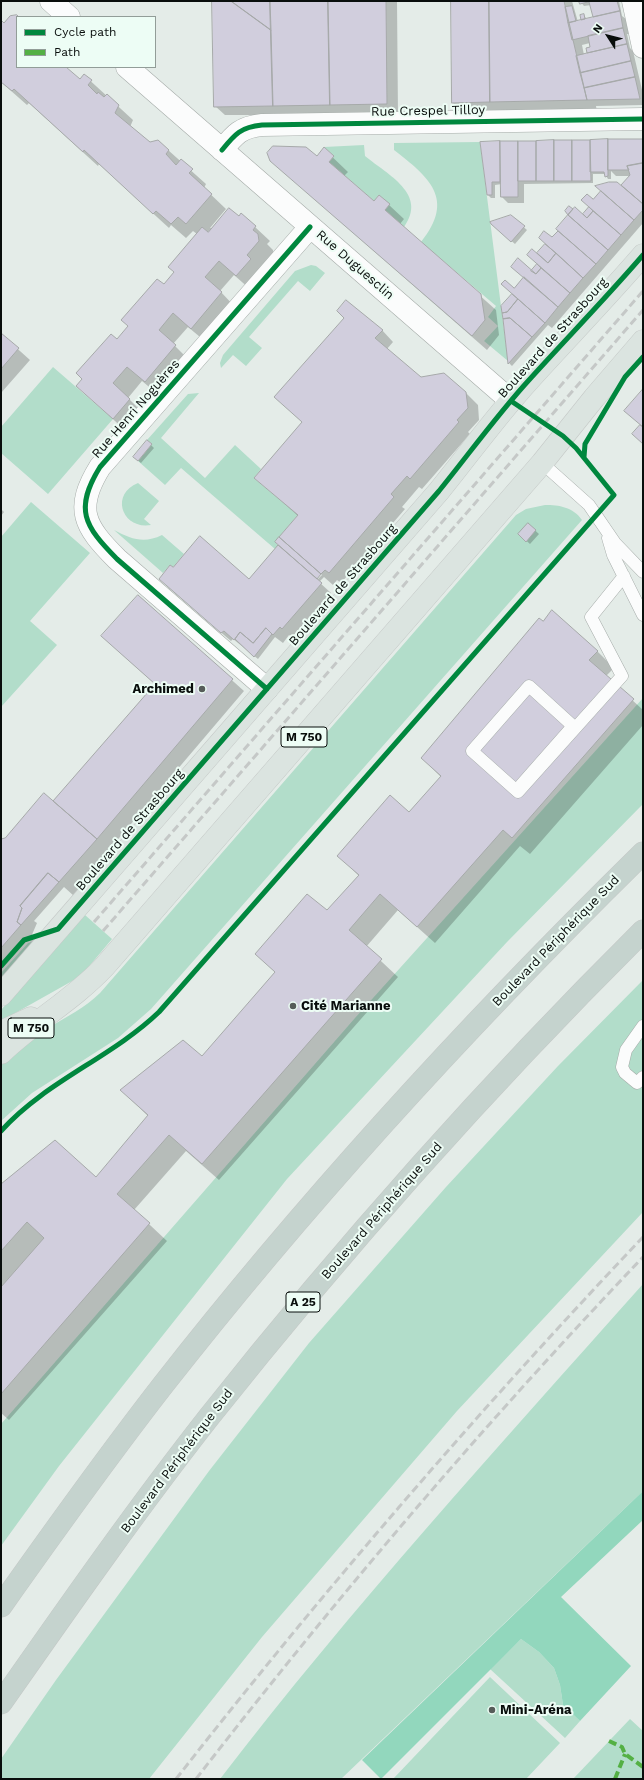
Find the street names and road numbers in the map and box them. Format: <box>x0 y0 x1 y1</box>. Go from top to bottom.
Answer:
street label: Rue Crespel Tilloy <box>371 102 485 120</box>
street label: Rue Duguesclin <box>313 227 397 303</box>
street label: Boulevard de Strasbourg <box>495 275 611 401</box>
street label: Rue Henri Noguères <box>89 356 183 462</box>
street label: Boulevard de Strasbourg <box>286 521 400 649</box>
road number: M 750 <box>281 727 327 747</box>
street label: Boulevard de Strasbourg <box>73 766 187 894</box>
street label: Boulevard Périphérique Sud <box>489 872 623 1010</box>
road number: M 750 <box>8 1018 54 1038</box>
street label: Boulevard Périphérique Sud <box>318 1139 446 1283</box>
road number: A 25 <box>286 1292 320 1312</box>
street label: Boulevard Périphérique Sud <box>118 1386 236 1536</box>

